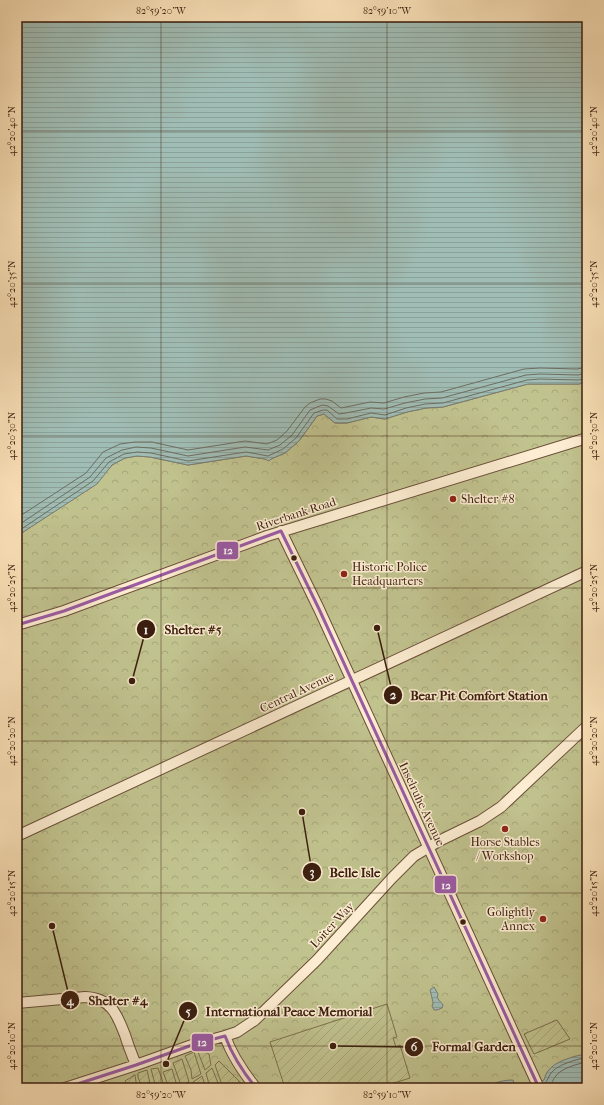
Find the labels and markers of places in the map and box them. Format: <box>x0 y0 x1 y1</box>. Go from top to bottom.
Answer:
place label: Shelter #8 <box>461 492 514 506</box>
marker: Shelter #8 <box>448 494 458 504</box>
unlabelled marker <box>289 553 299 563</box>
place label: Historic Police Headquarters <box>352 560 427 588</box>
marker: Historic Police Headquarters <box>339 569 349 579</box>
callout: Shelter #5 <box>136 617 229 642</box>
callout: Bear Pit Comfort Station <box>383 682 556 707</box>
marker: Horse Stables / Workshop <box>500 824 510 834</box>
place label: Horse Stables / Workshop <box>470 835 540 863</box>
callout: Belle Isle <box>302 860 389 885</box>
place label: Golightly Annex <box>487 905 536 933</box>
marker: Golightly Annex <box>538 914 548 924</box>
unlabelled marker <box>458 917 468 927</box>
callout: Shelter #4 <box>60 988 155 1013</box>
callout: International Peace Memorial <box>178 999 381 1024</box>
callout: Formal Garden <box>404 1034 524 1059</box>

